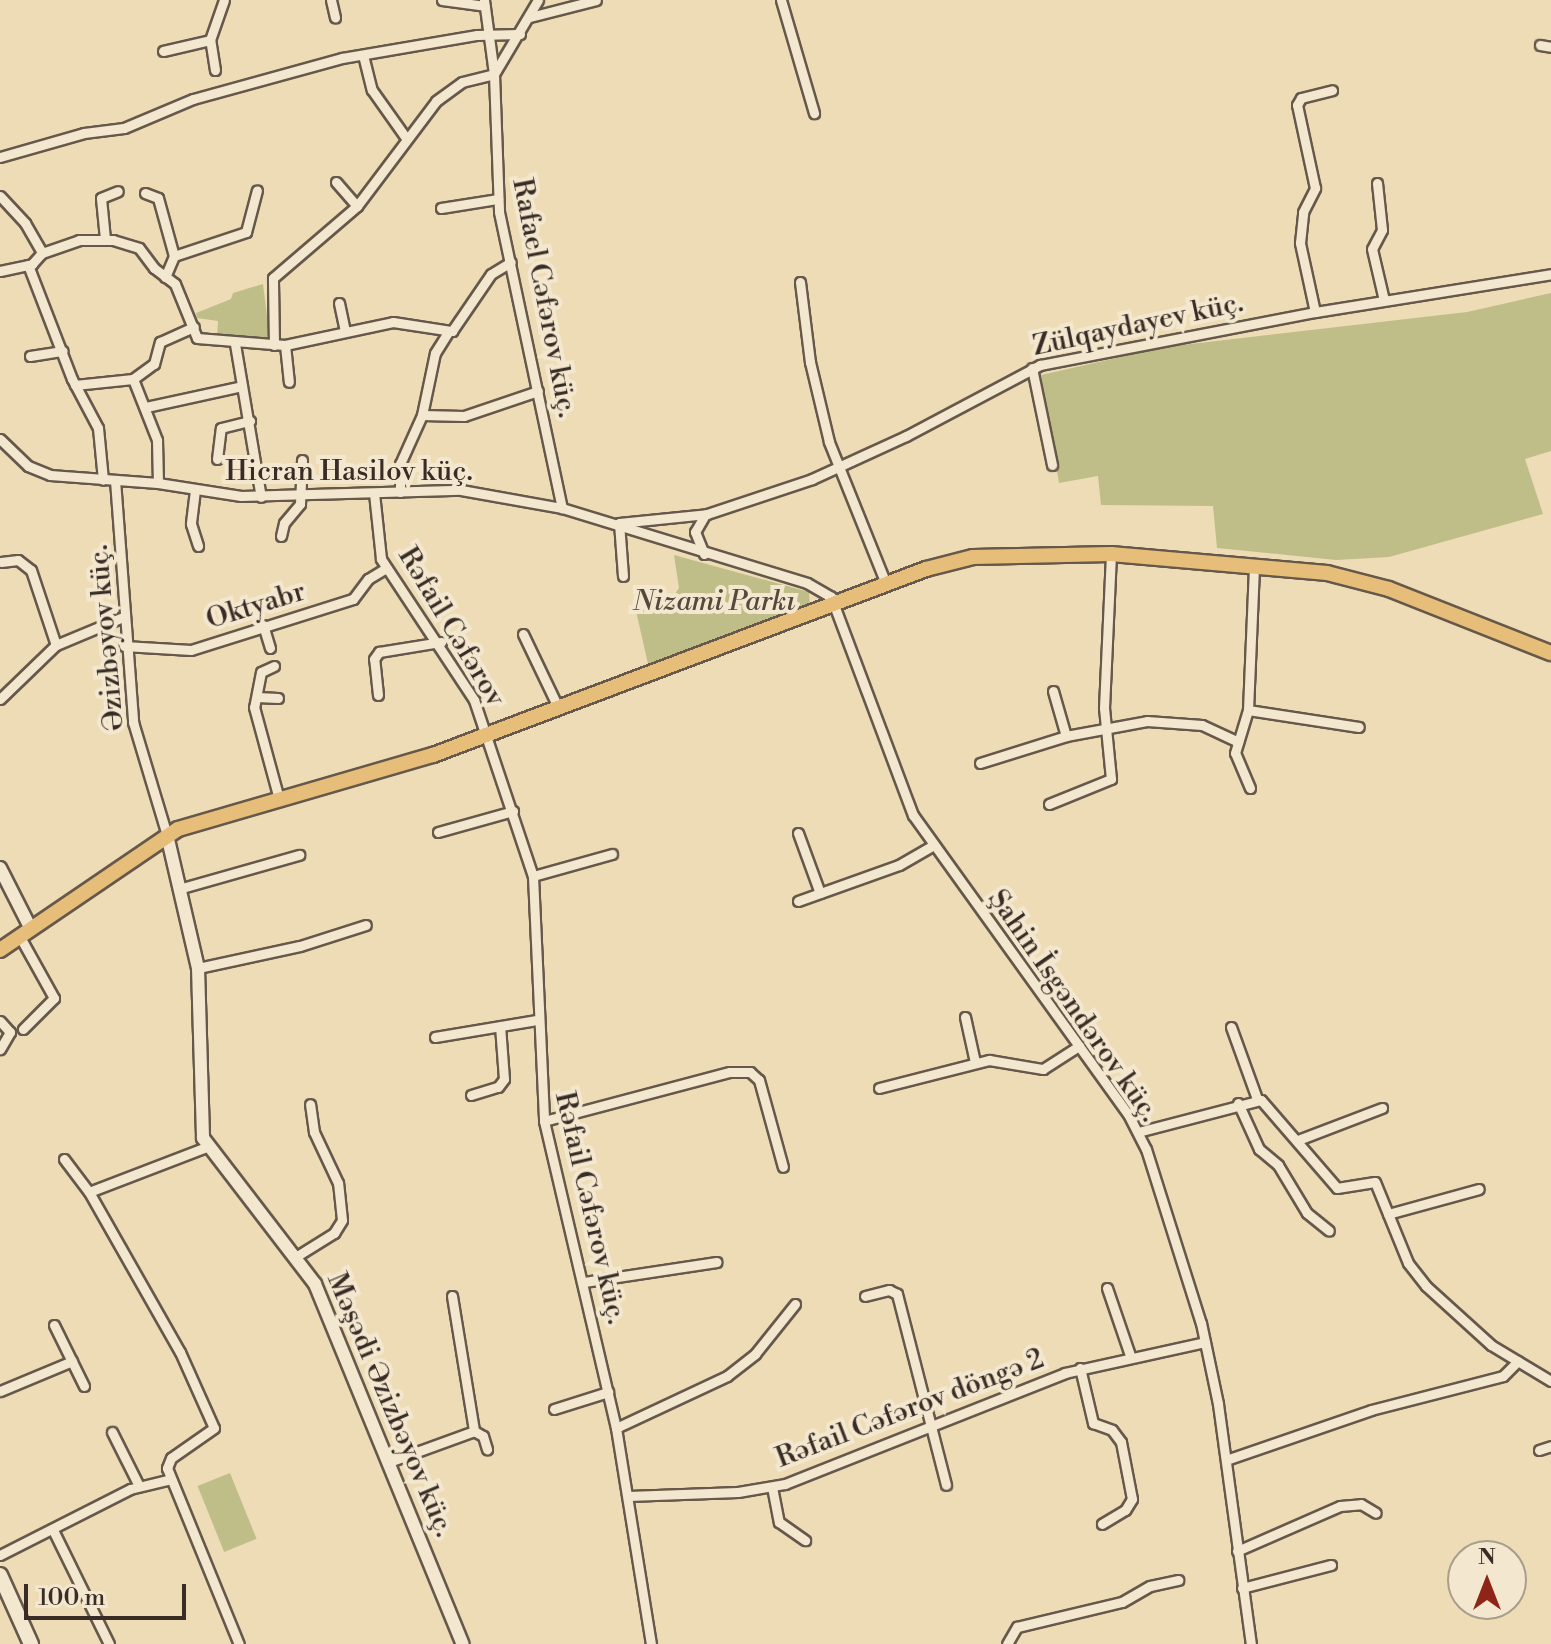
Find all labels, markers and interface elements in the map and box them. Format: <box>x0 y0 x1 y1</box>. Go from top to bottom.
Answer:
street label: Rafael Cəfərov küç. <box>504 176 584 420</box>
street label: Zülqaydayev küç. <box>1030 286 1246 364</box>
street label: Hicran Hasilov küç. <box>225 455 473 489</box>
street label: Rəfail Cəfərov <box>390 541 512 713</box>
street label: Əzizbəyov küç. <box>82 543 132 733</box>
street label: Oktyabr <box>202 575 310 637</box>
park label: Nizami Parkı <box>633 585 795 619</box>
street label: Şahin İsgəndərov küç. <box>980 883 1166 1129</box>
street label: Rəfail Cəfərov küç. <box>547 1089 633 1327</box>
street label: Məşədi Əzizbəyov küç. <box>319 1268 461 1542</box>
street label: Rəfail Cəfərov döngə 2 <box>771 1342 1049 1476</box>
north arrow <box>1447 1540 1527 1620</box>
text: N <box>1478 1544 1496 1571</box>
scale bar <box>28 1568 190 1618</box>
text: 100 m <box>38 1583 105 1613</box>

